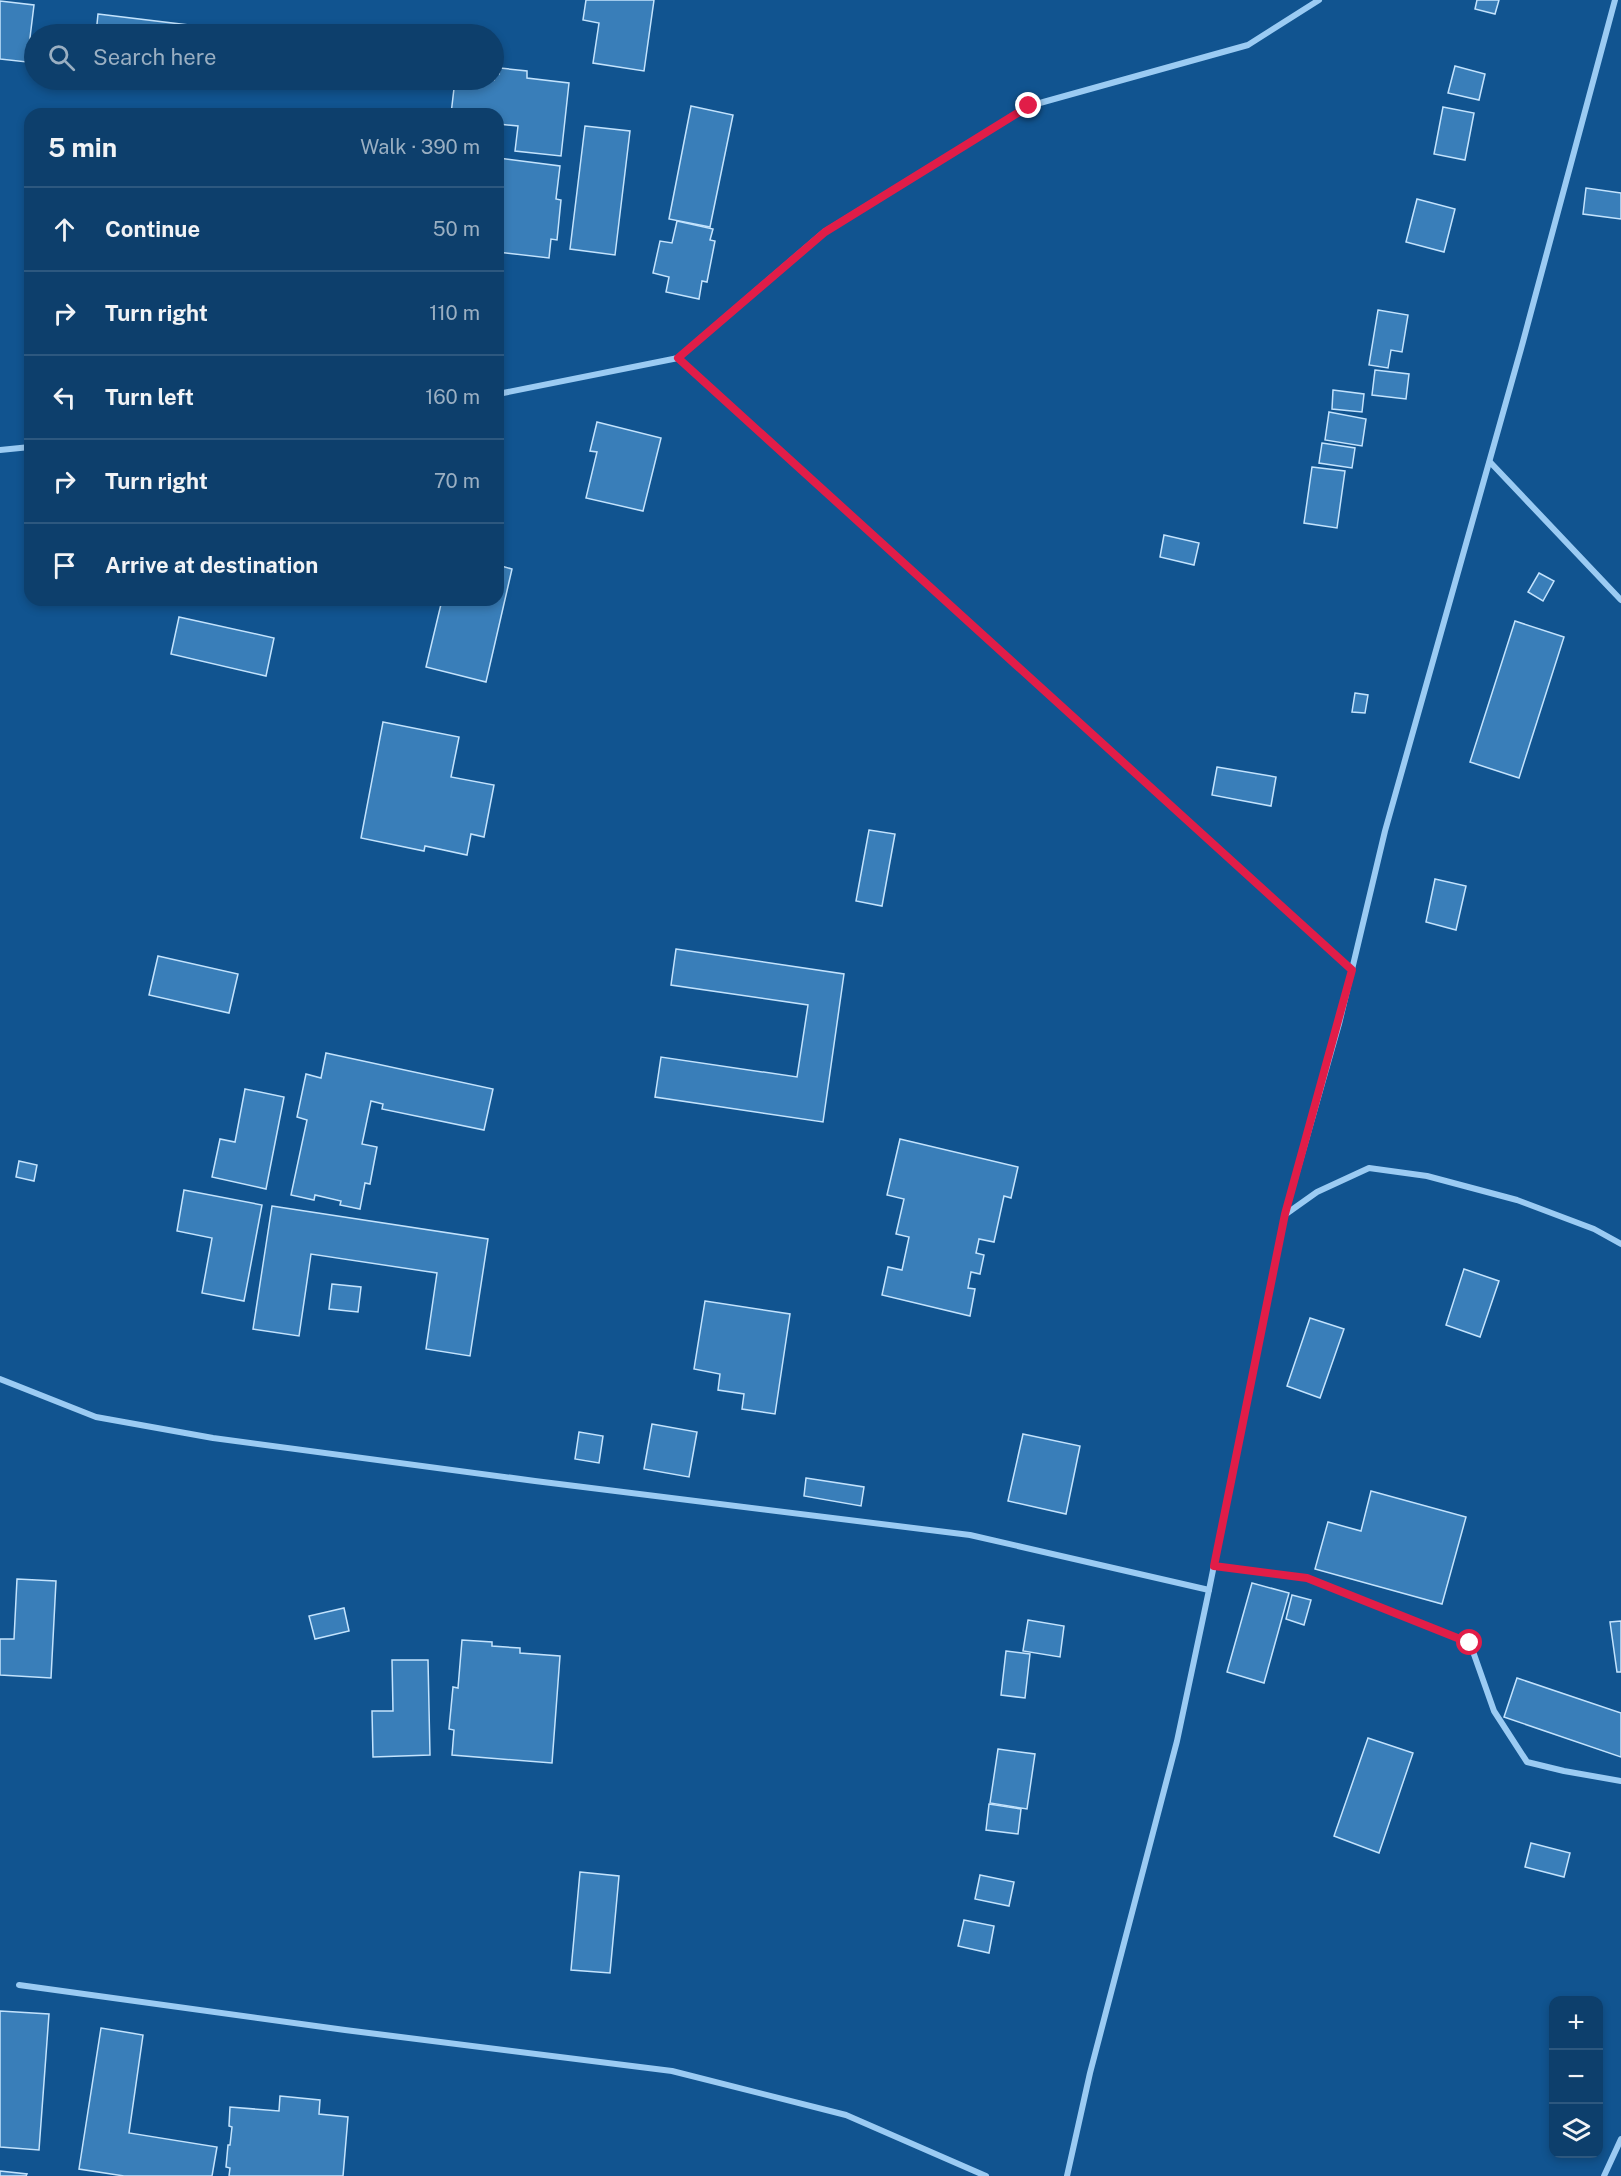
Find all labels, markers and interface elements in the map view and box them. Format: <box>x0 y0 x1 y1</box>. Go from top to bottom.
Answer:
search box <box>24 24 504 90</box>
icon: search <box>45 41 78 74</box>
text: Search here <box>93 44 217 70</box>
route end <box>1015 92 1041 118</box>
text: 5 min <box>48 132 117 163</box>
text: Walk · 390 m <box>360 135 480 159</box>
icon: ahead <box>48 213 81 246</box>
text: Continue <box>105 216 200 242</box>
text: 50 m <box>433 217 480 241</box>
icon: right <box>48 297 81 330</box>
text: Turn right <box>105 300 208 326</box>
text: 110 m <box>429 301 480 325</box>
icon: left <box>48 381 81 414</box>
text: Turn left <box>105 384 194 410</box>
text: 160 m <box>425 385 480 409</box>
icon: right <box>48 465 81 498</box>
text: Turn right <box>105 468 208 494</box>
text: 70 m <box>434 469 480 493</box>
icon: arrive <box>48 549 81 582</box>
text: Arrive at destination <box>105 552 318 578</box>
route start <box>1456 1629 1482 1655</box>
map controls <box>1549 1996 1603 2158</box>
button: + <box>1549 1996 1603 2050</box>
button: − <box>1549 2050 1603 2104</box>
button: layers <box>1549 2104 1603 2158</box>

